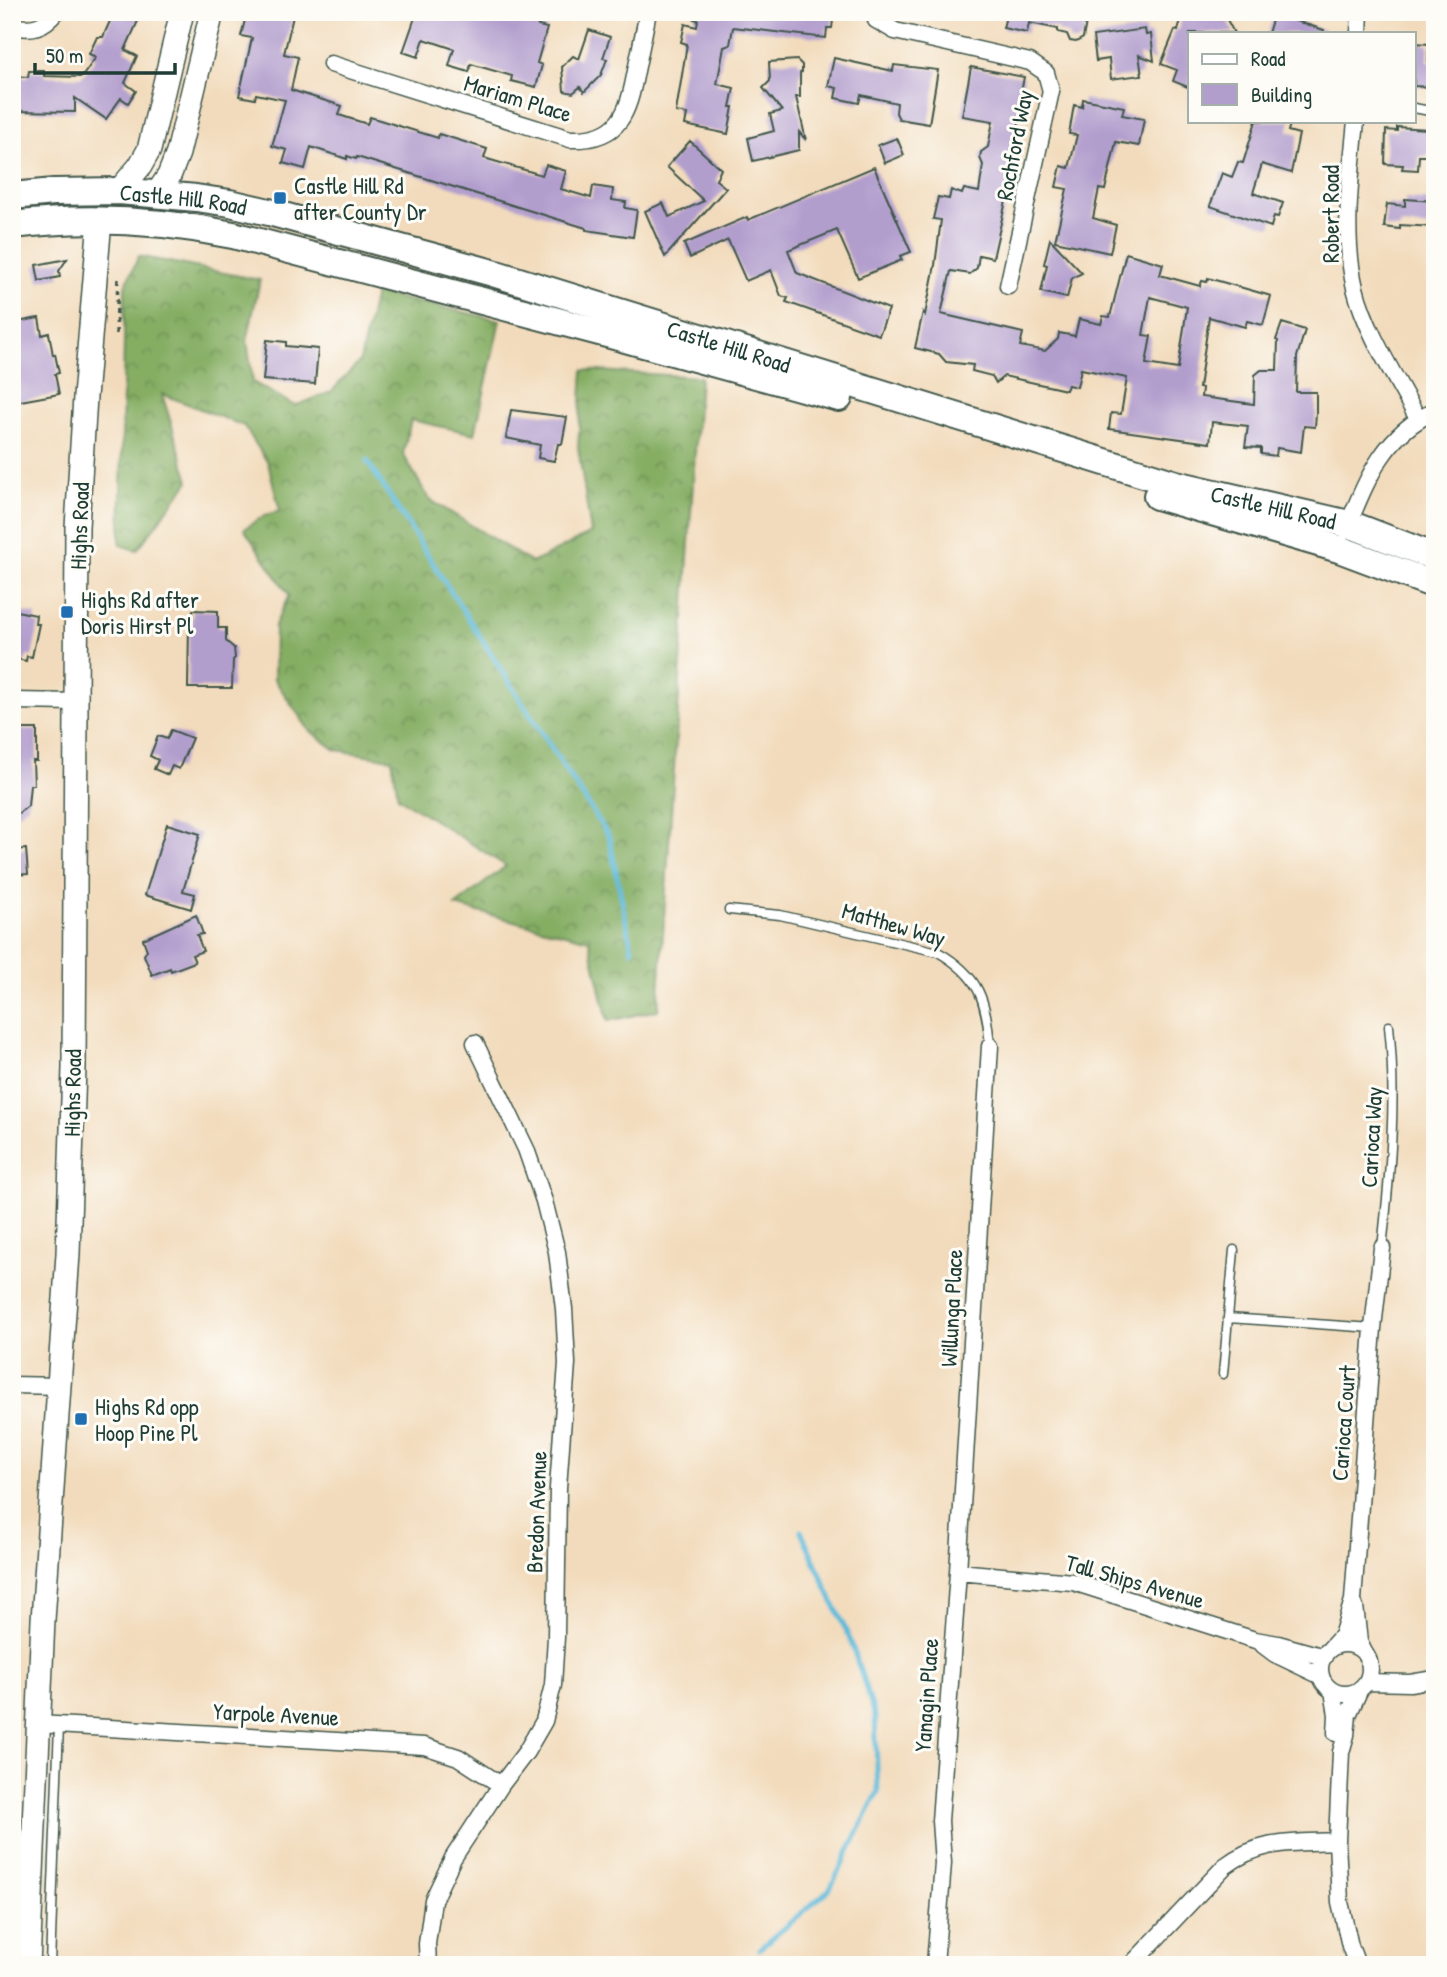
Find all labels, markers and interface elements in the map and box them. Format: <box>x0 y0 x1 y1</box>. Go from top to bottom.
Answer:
scale bar <box>35 32 175 76</box>
legend <box>1188 32 1416 122</box>
text: 50 m <box>46 41 83 70</box>
text: Road <box>1251 44 1285 73</box>
street label: Mariam Place <box>460 67 576 129</box>
text: Building <box>1251 80 1312 109</box>
street label: Rochford Way <box>988 87 1040 203</box>
street label: Robert Road <box>1315 165 1346 263</box>
place label: Castle Hill Rd after County Dr <box>294 170 427 227</box>
street label: Castle Hill Road <box>118 176 250 222</box>
marker: Castle Hill Rd after County Dr <box>272 190 288 206</box>
street label: Castle Hill Road <box>663 312 795 380</box>
street label: Castle Hill Road <box>1208 477 1339 536</box>
street label: Highs Road <box>62 482 96 570</box>
place label: Highs Rd after Doris Hirst Pl <box>81 584 199 641</box>
marker: Highs Rd after Doris Hirst Pl <box>59 604 75 620</box>
street label: Matthew Way <box>839 894 950 954</box>
street label: Highs Road <box>56 1049 88 1137</box>
street label: Carioca Way <box>1353 1085 1389 1188</box>
street label: Willunga Place <box>932 1248 970 1368</box>
street label: Carioca Court <box>1323 1363 1363 1482</box>
place label: Highs Rd opp Hoop Pine Pl <box>95 1391 199 1448</box>
marker: Highs Rd opp Hoop Pine Pl <box>73 1411 89 1427</box>
street label: Bredon Avenue <box>518 1451 554 1573</box>
street label: Tall Ships Avenue <box>1062 1546 1208 1616</box>
street label: Yanagin Place <box>907 1637 945 1753</box>
street label: Yarpole Avenue <box>212 1695 340 1733</box>

